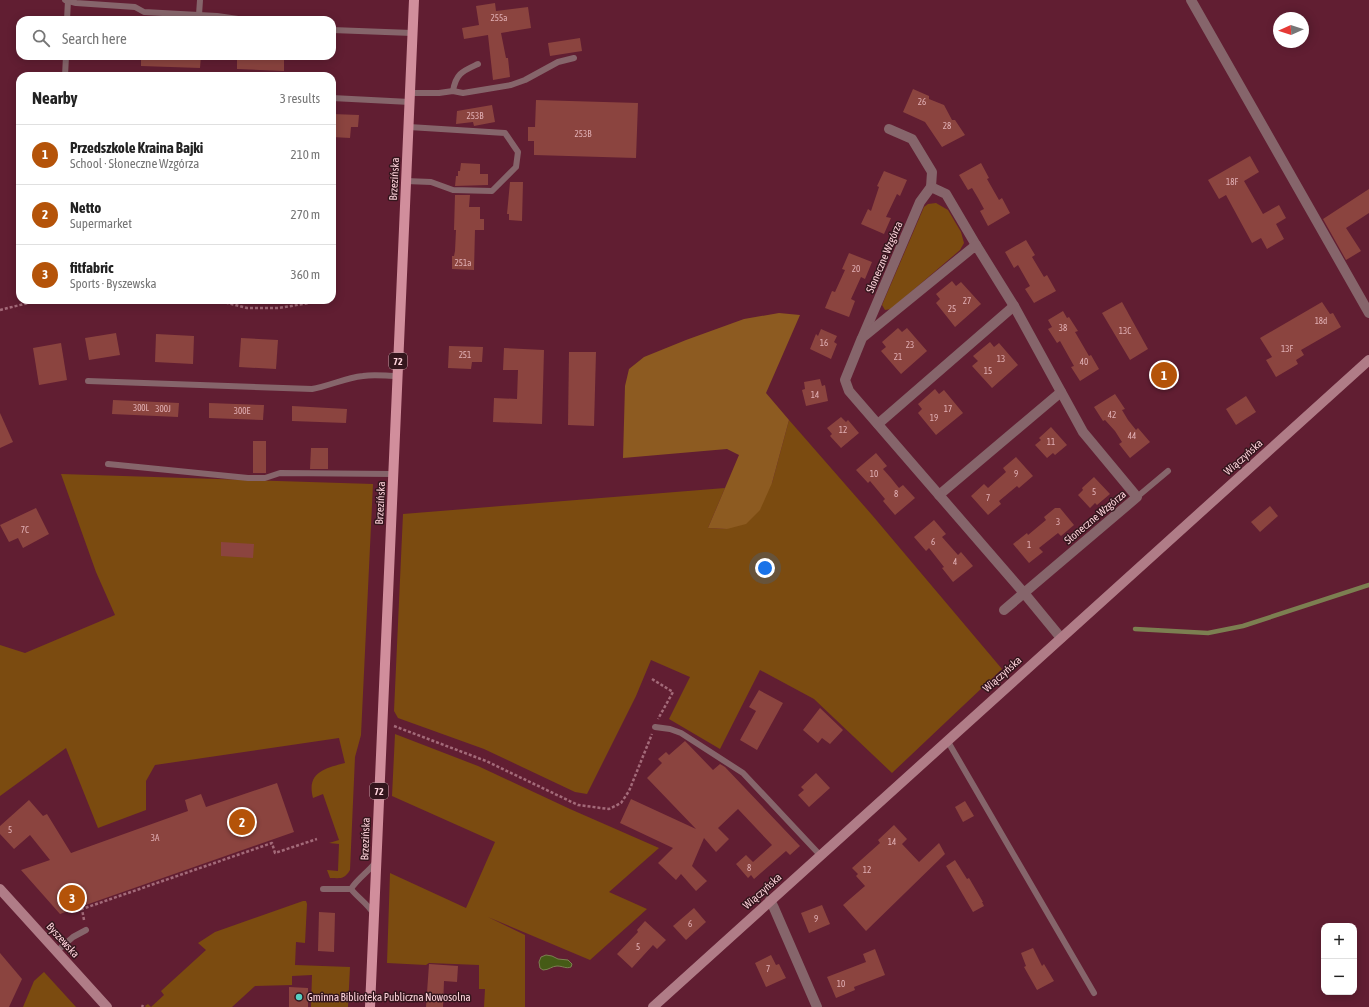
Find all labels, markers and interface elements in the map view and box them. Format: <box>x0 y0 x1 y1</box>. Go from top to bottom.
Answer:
north arrow <box>1273 12 1309 48</box>
house number: 255a <box>491 13 507 23</box>
search box <box>16 16 336 60</box>
icon: search <box>30 27 52 49</box>
text: Search here <box>62 30 127 47</box>
text: Nearby <box>32 88 78 108</box>
text: 3 results <box>280 91 320 106</box>
house number: 26 <box>918 97 926 107</box>
house number: 253B <box>467 111 484 121</box>
house number: 28 <box>943 121 951 131</box>
house number: 253B <box>575 129 592 139</box>
text: Przedszkole Kraina Bajki <box>70 139 203 156</box>
text: 1 <box>42 147 48 162</box>
text: 210 m <box>291 147 320 162</box>
text: School · Słoneczne Wzgórza <box>70 156 199 171</box>
street label: Brzezińska <box>387 157 401 201</box>
house number: 18F <box>1226 177 1238 187</box>
text: Netto <box>70 199 101 216</box>
text: 2 <box>42 207 48 222</box>
text: 270 m <box>291 207 320 222</box>
text: Supermarket <box>70 216 132 231</box>
street label: Słoneczne Wzgórza <box>863 219 905 295</box>
house number: 251a <box>455 258 471 268</box>
text: fitfabric <box>70 259 114 276</box>
house number: 20 <box>852 264 860 274</box>
text: 3 <box>42 267 48 282</box>
text: 360 m <box>291 267 320 282</box>
text: Sports · Byszewska <box>70 276 157 291</box>
house number: 27 <box>963 296 971 306</box>
house number: 25 <box>948 304 956 314</box>
house number: 18d <box>1315 316 1327 326</box>
house number: 38 <box>1059 323 1067 333</box>
house number: 13C <box>1119 326 1131 336</box>
house number: 16 <box>820 338 828 348</box>
house number: 23 <box>906 340 914 350</box>
house number: 13F <box>1281 344 1293 354</box>
house number: 251 <box>459 350 471 360</box>
house number: 21 <box>894 352 902 362</box>
road number: 72 <box>389 353 407 369</box>
house number: 13 <box>997 354 1005 364</box>
house number: 40 <box>1080 357 1088 367</box>
pin: 1 <box>1151 360 1177 390</box>
house number: 15 <box>984 366 992 376</box>
house number: 14 <box>811 390 819 400</box>
house number: 300L <box>133 403 150 413</box>
house number: 300J <box>155 404 171 414</box>
house number: 17 <box>944 404 952 414</box>
house number: 300E <box>234 406 250 416</box>
house number: 42 <box>1108 410 1116 420</box>
house number: 19 <box>930 413 938 423</box>
house number: 12 <box>839 425 847 435</box>
house number: 44 <box>1128 431 1136 441</box>
house number: 11 <box>1047 437 1055 447</box>
street label: Wiączyńska <box>1221 437 1265 477</box>
house number: 10 <box>870 469 878 479</box>
house number: 9 <box>1014 469 1018 479</box>
street label: Brzezińska <box>373 481 387 525</box>
house number: 5 <box>1092 487 1096 497</box>
street label: Słoneczne Wzgórza <box>1062 488 1128 546</box>
house number: 8 <box>894 489 898 499</box>
house number: 7 <box>986 493 990 503</box>
house number: 3 <box>1056 517 1060 527</box>
house number: 7C <box>21 525 29 535</box>
house number: 6 <box>931 537 935 547</box>
house number: 1 <box>1027 540 1031 550</box>
house number: 4 <box>953 557 957 567</box>
your location <box>755 558 775 578</box>
street label: Wiączyńska <box>980 654 1024 694</box>
road number: 72 <box>370 783 388 799</box>
pin: 2 <box>229 807 255 837</box>
street label: Brzezińska <box>358 817 372 861</box>
house number: 5 <box>8 825 12 835</box>
house number: 3A <box>151 833 160 843</box>
house number: 14 <box>888 837 896 847</box>
house number: 8 <box>747 863 751 873</box>
house number: 12 <box>863 865 871 875</box>
street label: Wiączyńska <box>740 871 784 911</box>
pin: 3 <box>59 883 85 913</box>
house number: 9 <box>814 914 818 924</box>
house number: 6 <box>688 919 692 929</box>
street label: Byszewska <box>44 920 82 960</box>
map controls <box>1321 923 1357 995</box>
button: + <box>1321 923 1357 959</box>
house number: 5 <box>636 942 640 952</box>
button: − <box>1321 959 1357 995</box>
house number: 7 <box>766 964 770 974</box>
house number: 10 <box>837 979 845 989</box>
place label: Gminna Biblioteka Publiczna Nowosolna <box>307 991 471 1003</box>
marker: Gminna Biblioteka Publiczna Nowosolna <box>294 992 304 1002</box>

